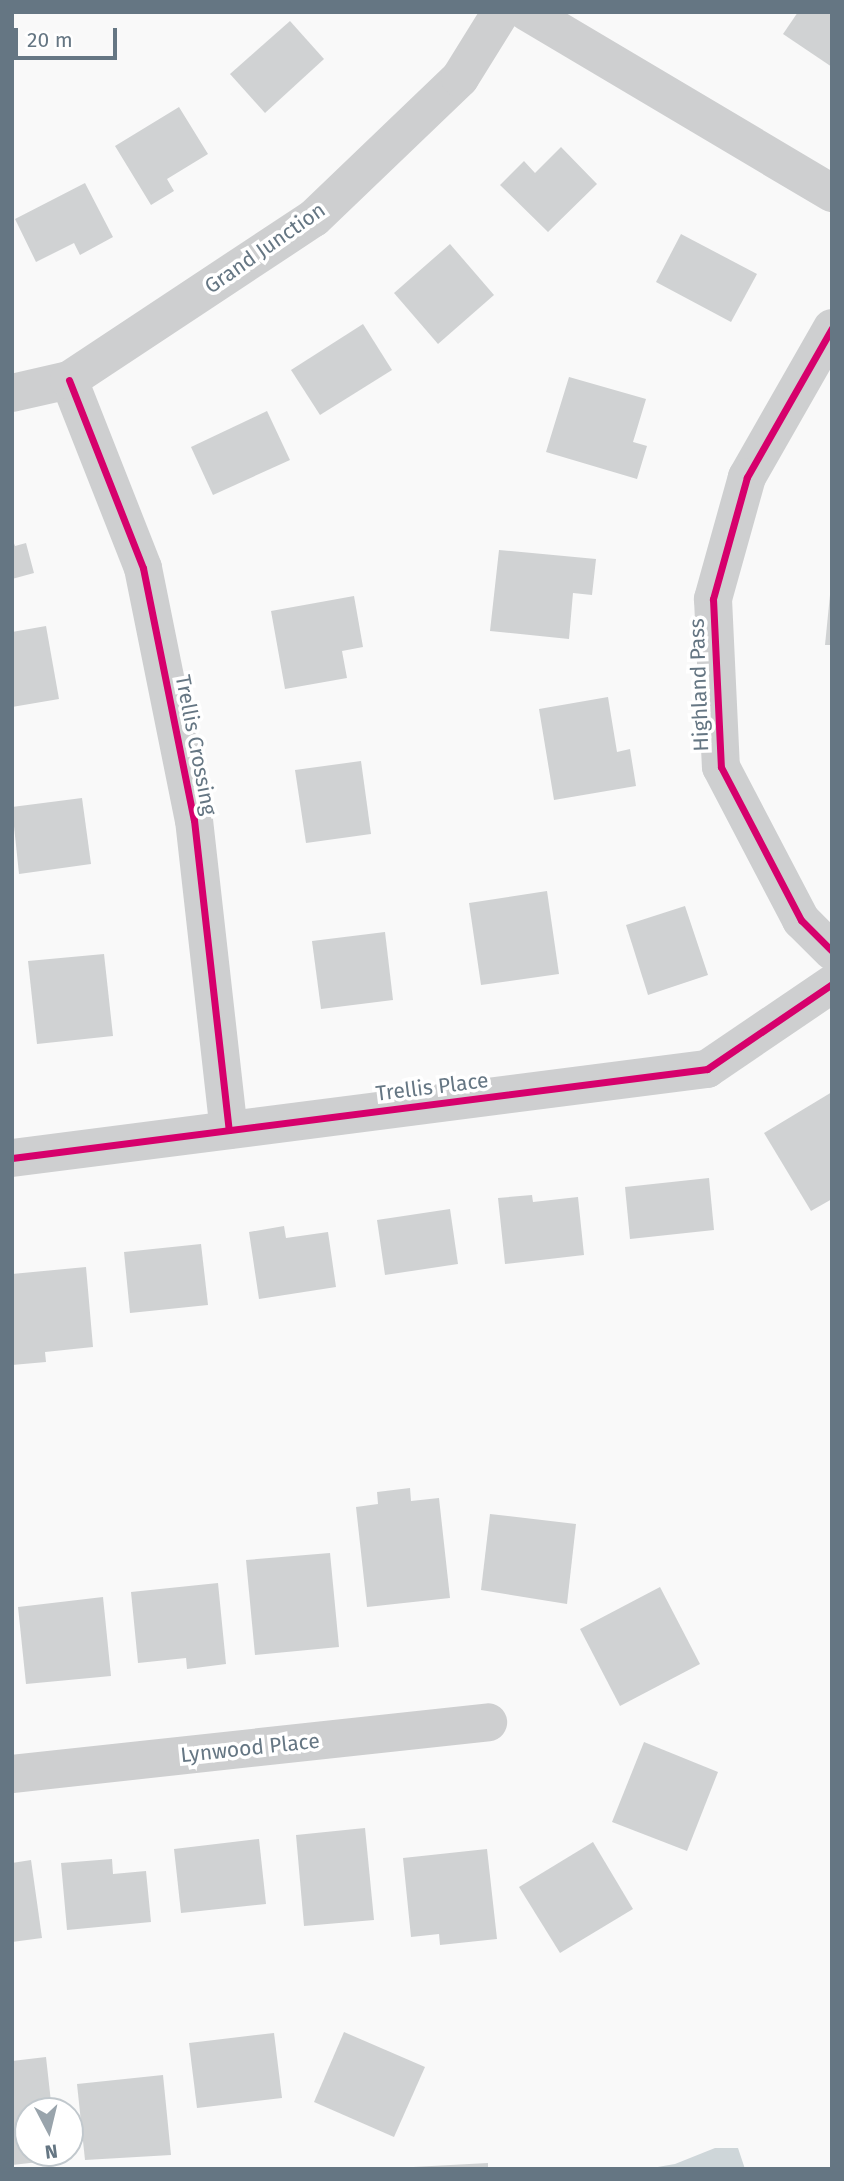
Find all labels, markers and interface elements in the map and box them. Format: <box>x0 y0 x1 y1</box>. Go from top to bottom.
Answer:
scale bar <box>18 14 121 58</box>
text: 20 m <box>27 27 73 53</box>
street label: Grand Junction <box>200 197 330 299</box>
street label: Highland Pass <box>684 618 714 752</box>
street label: Trellis Crossing <box>170 673 222 817</box>
street label: Trellis Place <box>374 1068 490 1106</box>
street label: Lynwood Place <box>179 1728 321 1768</box>
north arrow <box>14 2097 84 2167</box>
text: N <box>44 2139 59 2164</box>

